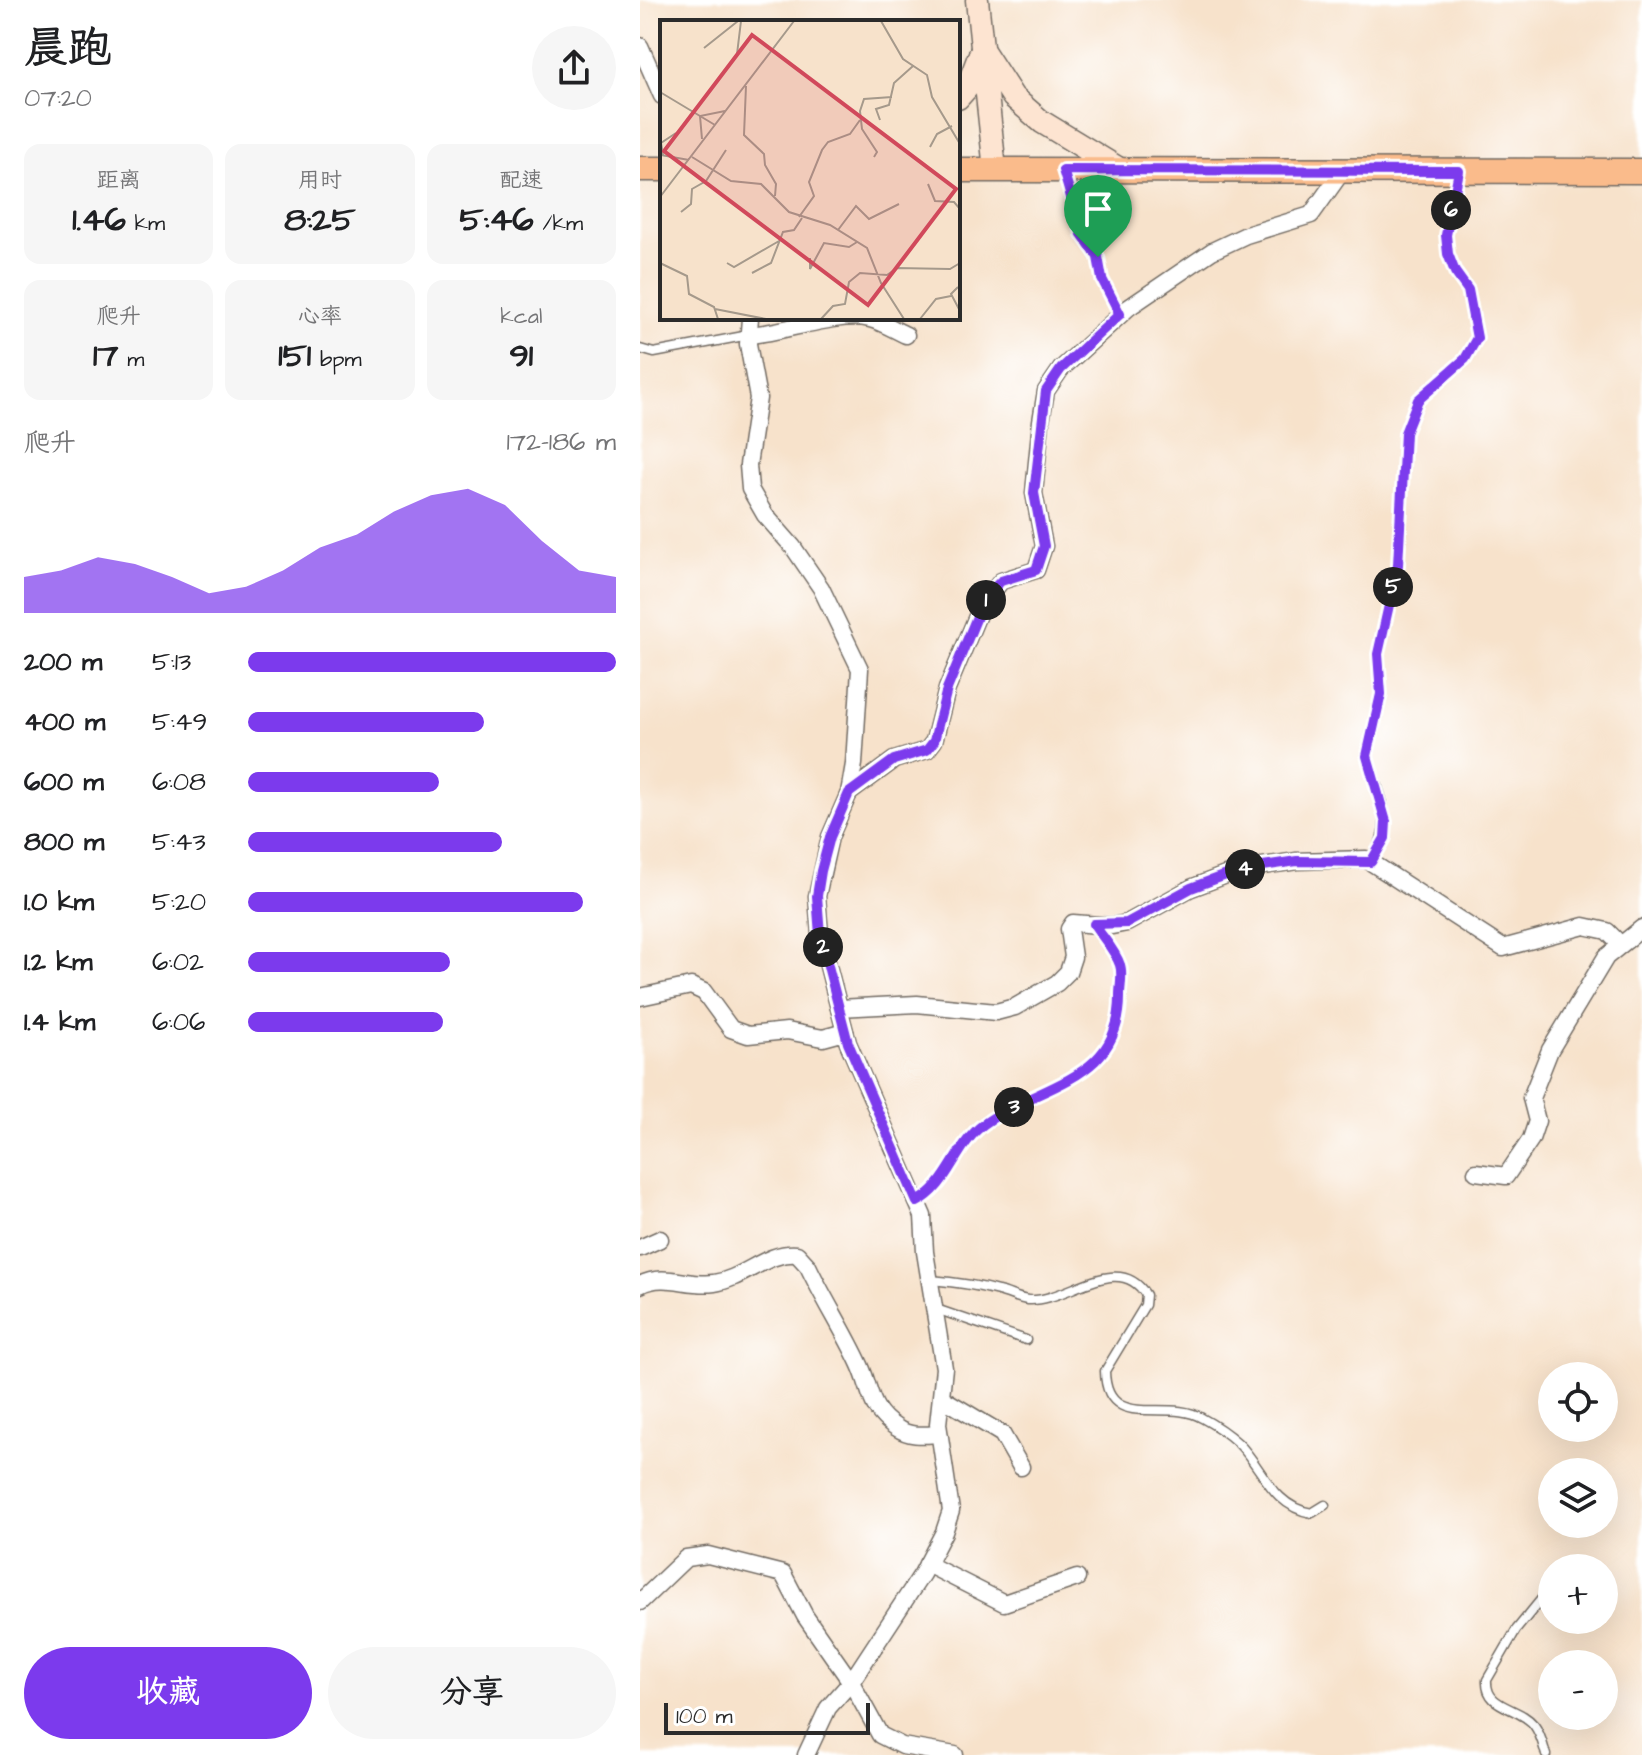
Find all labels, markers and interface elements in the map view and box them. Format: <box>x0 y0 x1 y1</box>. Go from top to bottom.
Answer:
text: 晨跑 <box>24 19 112 80</box>
inset map <box>660 20 960 320</box>
button: share <box>532 26 616 110</box>
text: 07:20 <box>24 80 92 116</box>
text: 距离 <box>97 165 141 196</box>
text: 用时 <box>298 165 342 196</box>
text: 配速 <box>499 165 543 196</box>
pin <box>1064 175 1132 257</box>
icon: arrive <box>1076 187 1120 231</box>
pin: 6 <box>1431 190 1471 230</box>
text: 6 <box>1444 194 1458 225</box>
text: 1.46 <box>72 196 126 244</box>
text: 8:25 <box>284 196 356 244</box>
text: 5:46 <box>459 196 534 244</box>
text: km <box>126 208 165 239</box>
text: /km <box>534 208 583 239</box>
text: 爬升 <box>97 301 141 332</box>
text: 心率 <box>298 301 342 332</box>
text: kcal <box>500 301 542 332</box>
text: 17 <box>93 332 118 380</box>
text: 151 <box>278 332 311 380</box>
text: 91 <box>509 332 533 380</box>
text: m <box>118 344 144 375</box>
text: bpm <box>311 344 362 375</box>
text: 172–186 m <box>507 424 616 460</box>
text: 爬升 <box>24 425 76 461</box>
pin: 5 <box>1373 567 1413 607</box>
text: 5 <box>1385 571 1401 602</box>
pin: 1 <box>966 580 1006 620</box>
text: 1 <box>985 584 987 615</box>
text: 200 m <box>24 644 102 680</box>
text: 5:13 <box>152 644 191 680</box>
text: 400 m <box>24 704 105 740</box>
text: 5:49 <box>152 704 207 740</box>
text: 600 m <box>24 764 104 800</box>
text: 6:08 <box>152 764 206 800</box>
text: 800 m <box>24 824 104 860</box>
text: 5:43 <box>152 824 206 860</box>
pin: 4 <box>1225 849 1265 889</box>
text: 4 <box>1238 853 1252 884</box>
text: 1.0 km <box>24 884 94 920</box>
text: 5:20 <box>152 884 206 920</box>
pin: 2 <box>803 927 843 967</box>
text: 2 <box>817 931 829 962</box>
text: 1.2 km <box>24 944 92 980</box>
text: 6:02 <box>152 944 204 980</box>
text: 1.4 km <box>24 1004 95 1040</box>
text: 6:06 <box>152 1004 205 1040</box>
pin: 3 <box>994 1087 1034 1127</box>
text: 3 <box>1008 1091 1020 1122</box>
map controls <box>1538 1362 1618 1730</box>
button: locate <box>1538 1362 1618 1442</box>
button: layers <box>1538 1458 1618 1538</box>
button: + <box>1538 1554 1618 1634</box>
button: 收藏 <box>24 1647 312 1739</box>
button: 分享 <box>328 1647 616 1739</box>
button: − <box>1538 1650 1618 1730</box>
scale bar <box>664 1699 870 1735</box>
text: 100 m <box>676 1701 733 1732</box>

